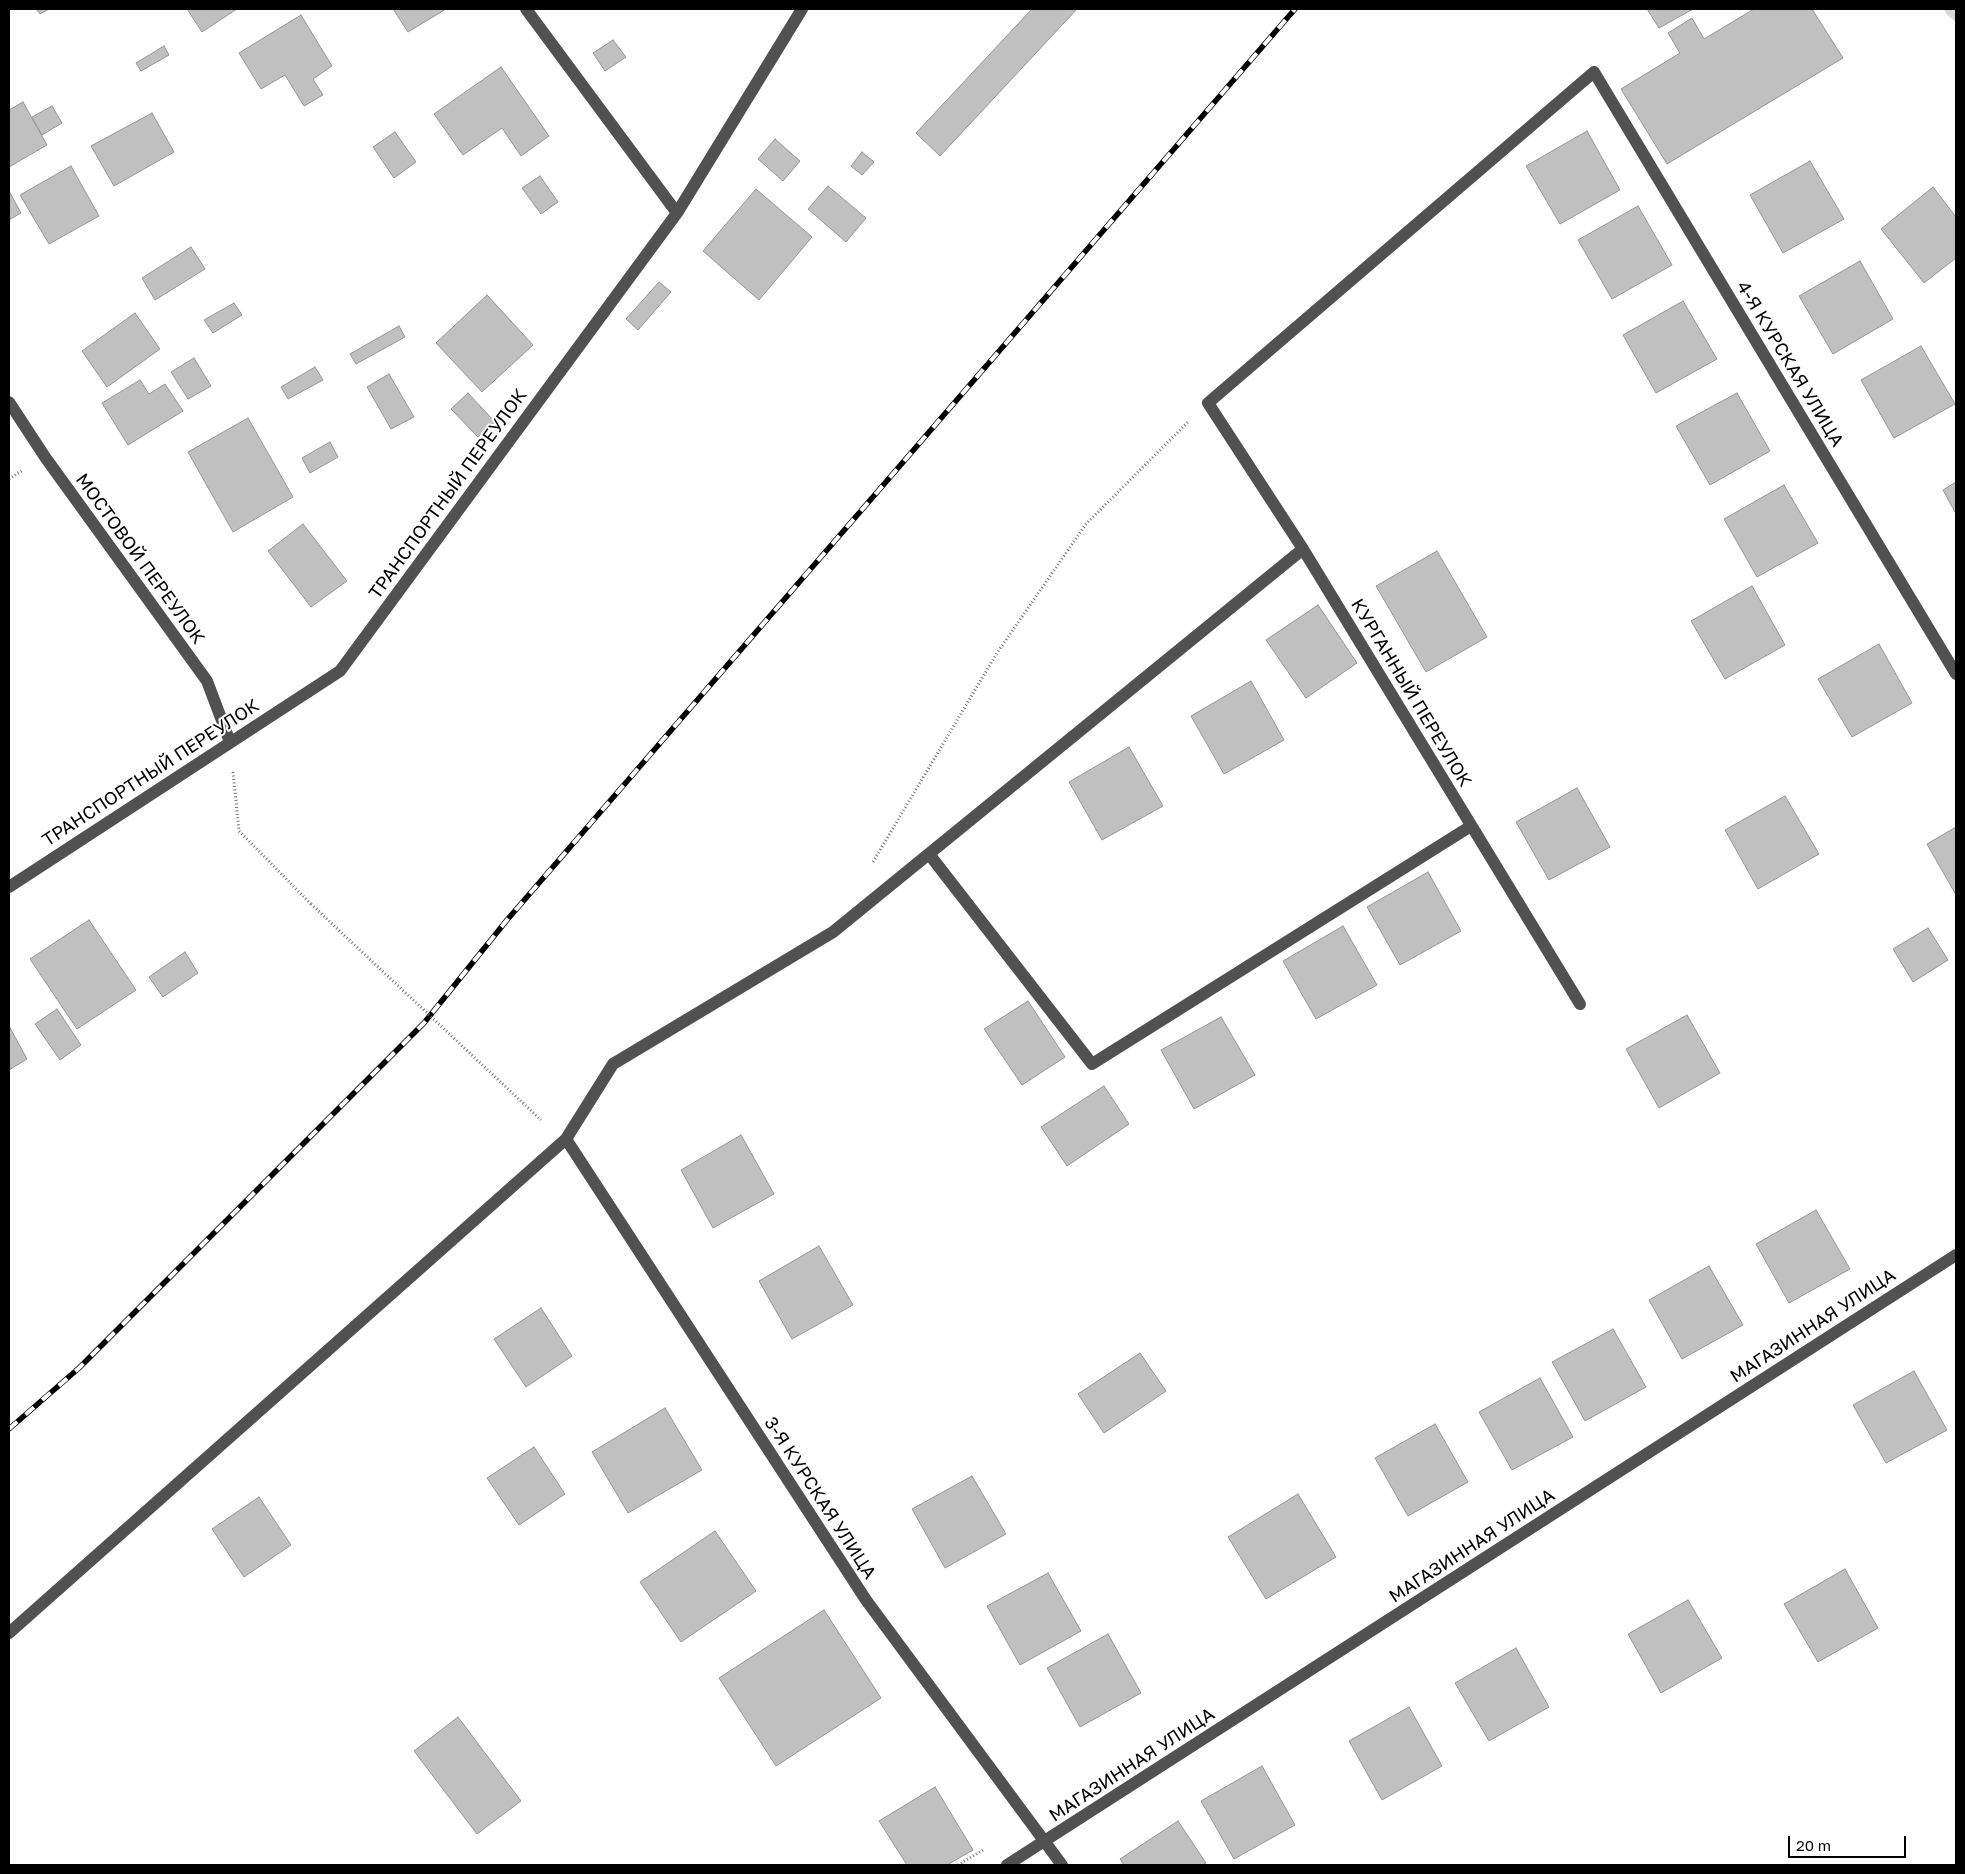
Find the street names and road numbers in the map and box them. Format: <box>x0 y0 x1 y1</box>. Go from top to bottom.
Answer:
street label: 4-Я КУРСКАЯ УЛИЦА <box>1732 277 1848 451</box>
street label: ТРАНСПОРТНЫЙ ПЕРЕУЛОК <box>365 385 531 603</box>
street label: МОСТОВОЙ ПЕРЕУЛОК <box>71 470 209 648</box>
street label: КУРГАННЫЙ ПЕРЕУЛОК <box>1346 595 1476 791</box>
street label: ТРАНСПОРТНЫЙ ПЕРЕУЛОК <box>39 695 263 851</box>
street label: МАГАЗИННАЯ УЛИЦА <box>1726 1264 1900 1388</box>
street label: 3-Я КУРСКАЯ УЛИЦА <box>760 1413 880 1583</box>
street label: МАГАЗИННАЯ УЛИЦА <box>1385 1484 1559 1608</box>
street label: МАГАЗИННАЯ УЛИЦА <box>1045 1703 1219 1827</box>

